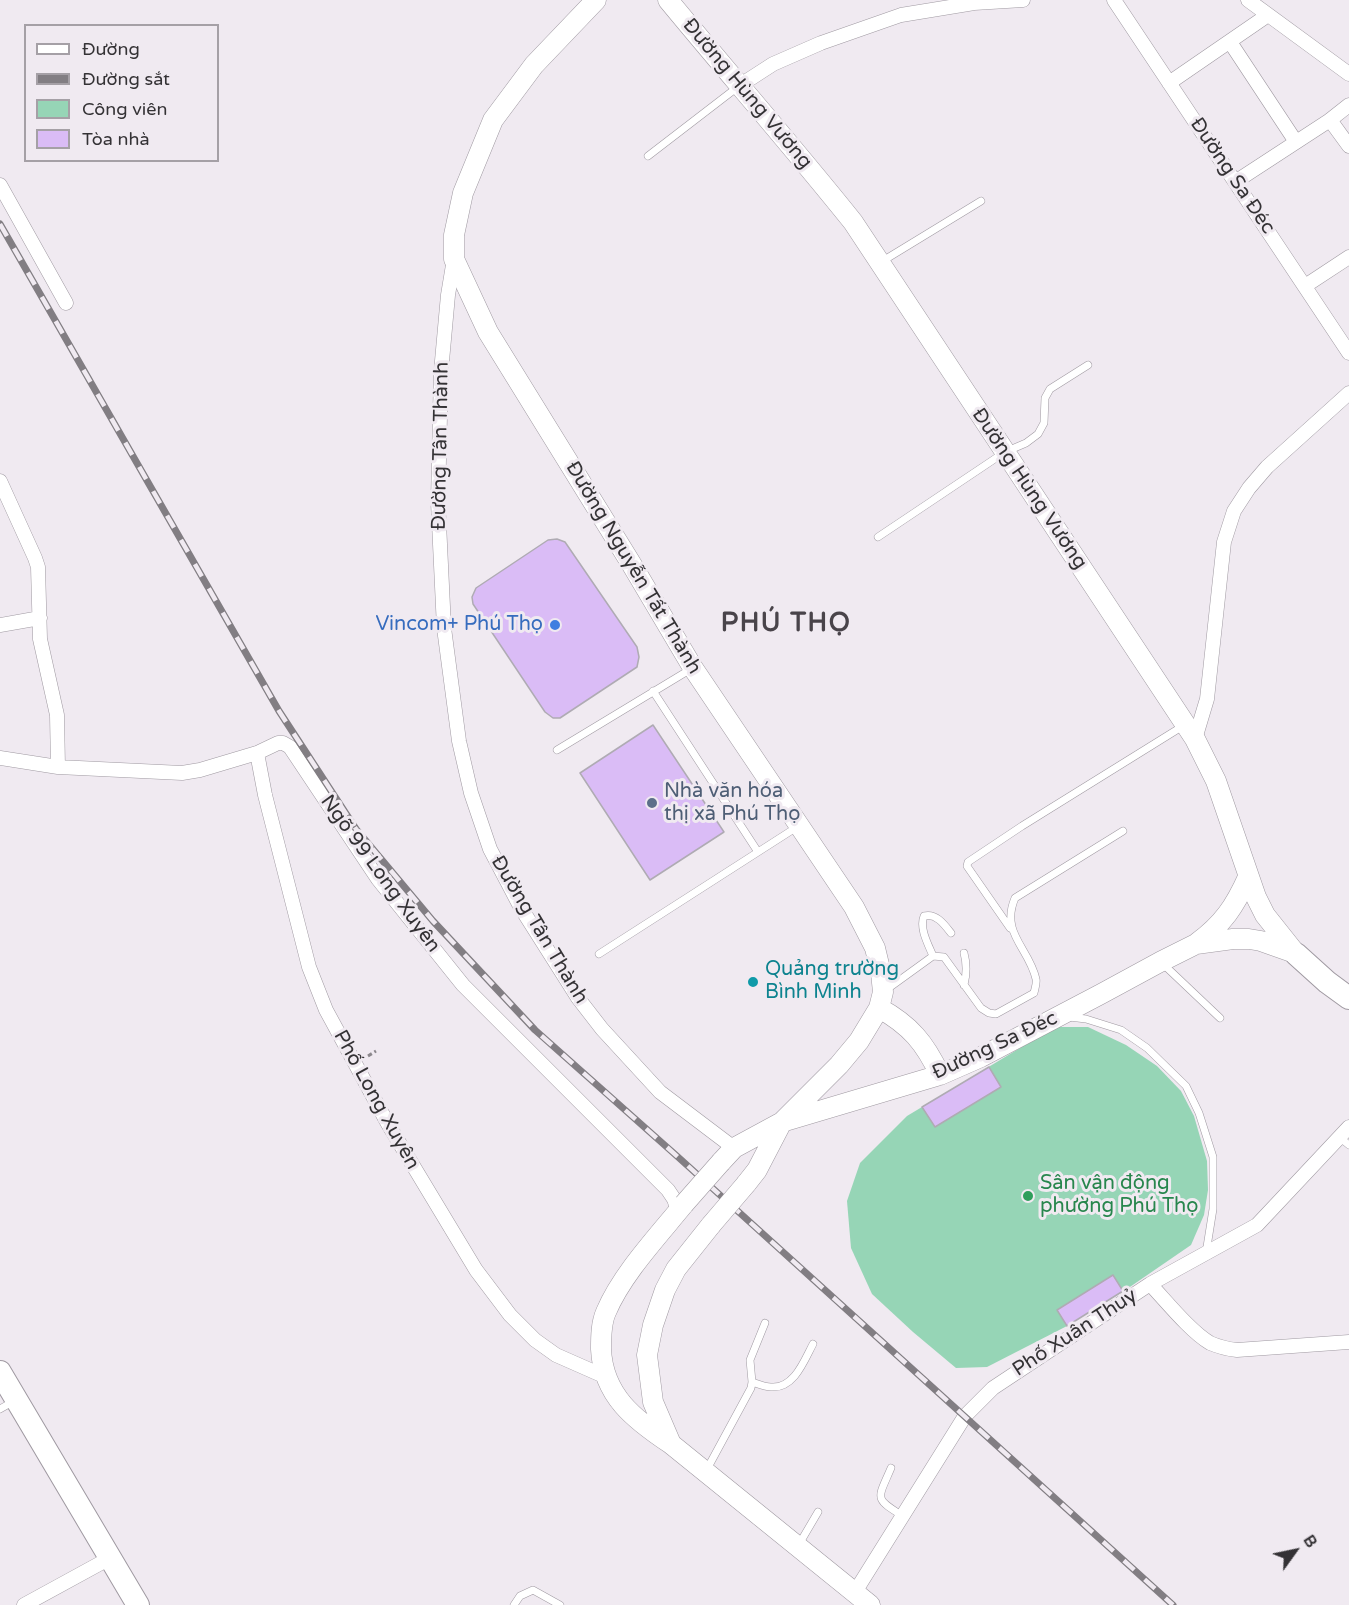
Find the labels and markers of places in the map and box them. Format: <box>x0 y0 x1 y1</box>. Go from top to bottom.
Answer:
place label: Vincom+ Phú Thọ <box>375 613 543 637</box>
marker: Vincom+ Phú Thọ <box>548 618 562 632</box>
place label: Nhà văn hóa thị xã Phú Thọ <box>664 780 800 827</box>
marker: Nhà văn hóa thị xã Phú Thọ <box>645 796 659 810</box>
place label: Quảng trường Bình Minh <box>765 958 899 1005</box>
marker: Quảng trường Bình Minh <box>746 975 760 989</box>
place label: Sân vận động phường Phú Thọ <box>1040 1172 1198 1219</box>
marker: Sân vận động phường Phú Thọ <box>1021 1189 1035 1203</box>

